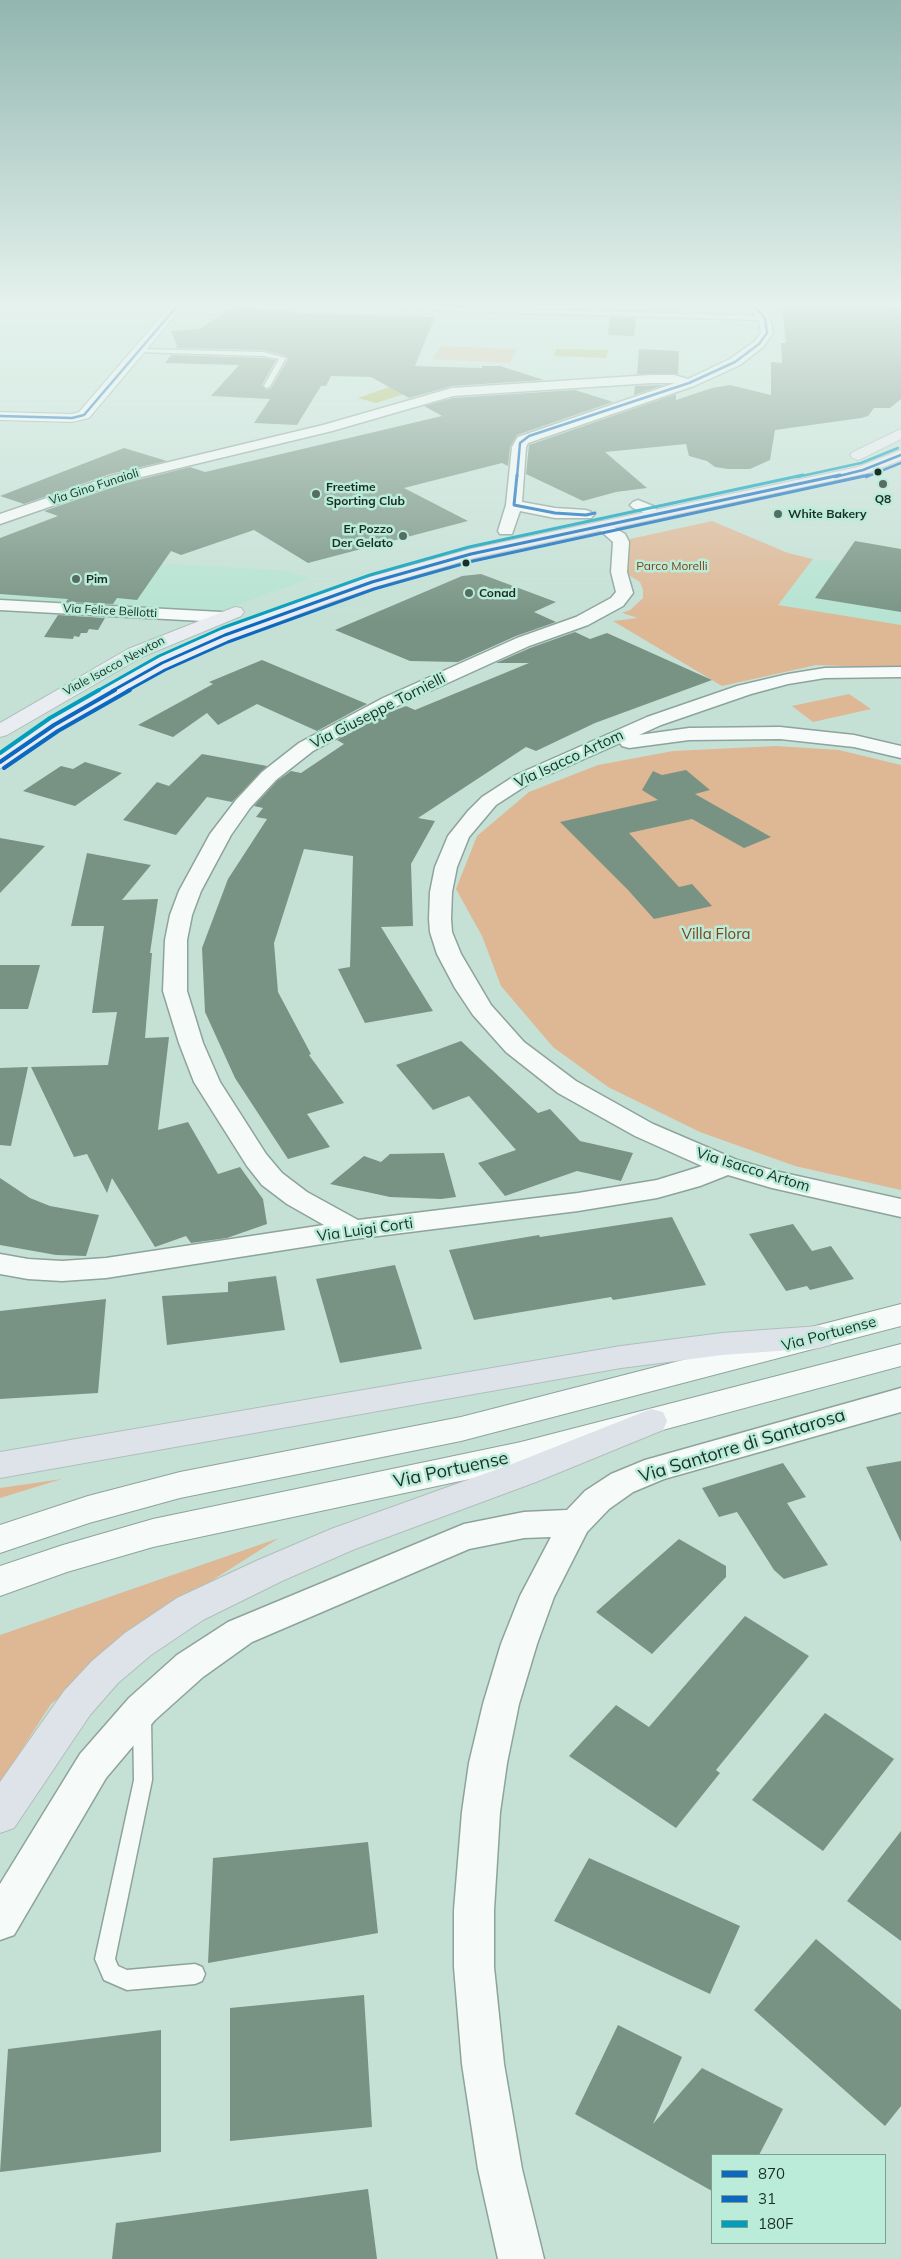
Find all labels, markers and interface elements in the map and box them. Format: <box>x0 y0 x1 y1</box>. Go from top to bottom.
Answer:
street label: Via Gino Funaioli <box>47 466 141 508</box>
unlabelled marker <box>873 467 883 477</box>
marker: Q8 <box>877 478 889 490</box>
place label: Freetime Sporting Club <box>326 480 405 508</box>
marker: Freetime Sporting Club <box>310 488 322 500</box>
place label: Q8 <box>875 492 891 506</box>
place label: White Bakery <box>788 507 867 521</box>
marker: White Bakery <box>772 508 784 520</box>
place label: Er Pozzo Der Gelato <box>332 522 393 550</box>
marker: Er Pozzo Der Gelato <box>397 530 409 542</box>
unlabelled marker <box>461 558 471 568</box>
park label: Parco Morelli <box>636 559 708 573</box>
place label: Pim <box>86 572 108 586</box>
marker: Pim <box>70 573 82 585</box>
place label: Conad <box>479 586 516 600</box>
marker: Conad <box>463 587 475 599</box>
street label: Via Felice Bellotti <box>63 601 157 621</box>
street label: Viale Isacco Newton <box>61 633 167 699</box>
street label: Via Giuseppe Tornielli <box>308 669 448 753</box>
street label: Via Isacco Artom <box>512 726 626 792</box>
park label: Villa Flora <box>681 925 751 943</box>
street label: Via Isacco Artom <box>694 1144 812 1196</box>
street label: Via Luigi Corti <box>316 1214 414 1246</box>
street label: Via Portuense <box>780 1313 878 1355</box>
street label: Via Santorre di Santarosa <box>636 1404 848 1488</box>
street label: Via Portuense <box>392 1447 510 1493</box>
legend <box>711 2154 886 2244</box>
text: 870 <box>758 2164 785 2183</box>
text: 31 <box>758 2189 776 2208</box>
text: 180F <box>758 2214 793 2233</box>

